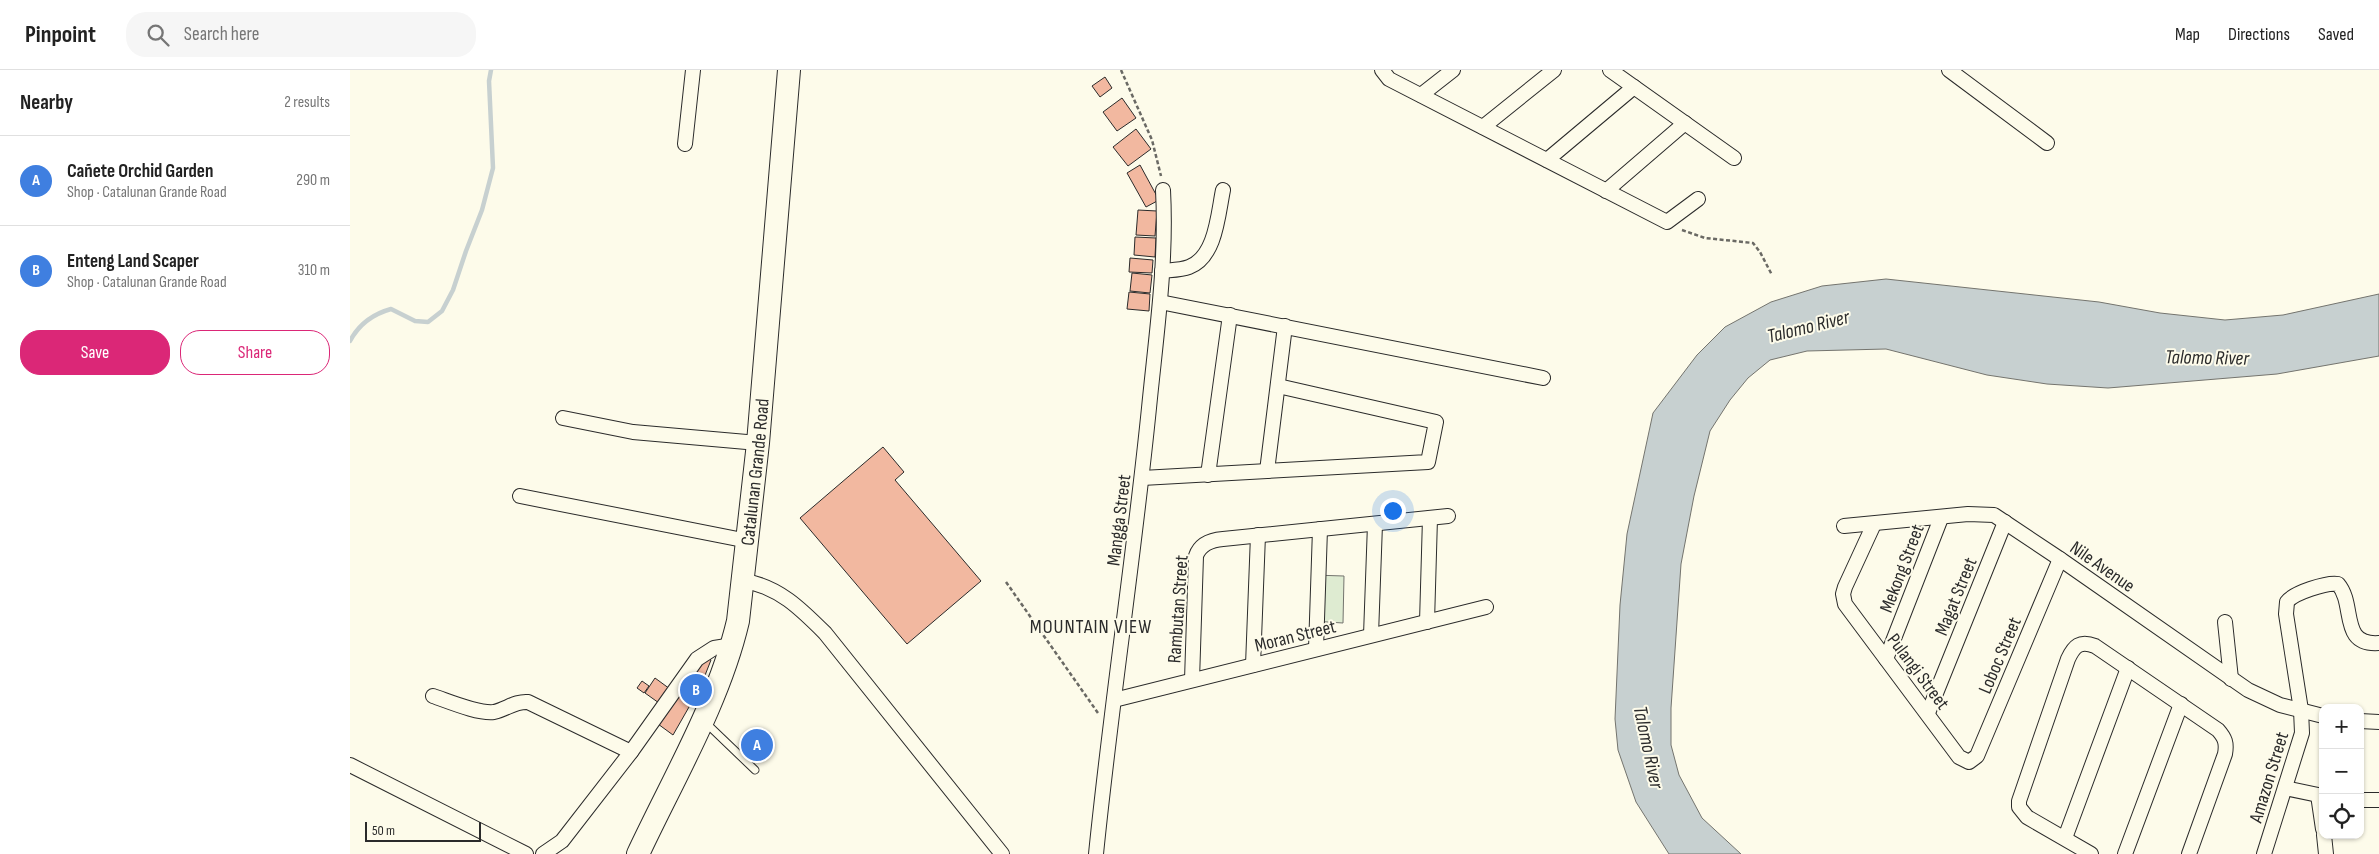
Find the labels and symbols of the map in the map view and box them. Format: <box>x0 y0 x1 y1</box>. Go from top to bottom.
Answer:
water label: Talomo River <box>1765 305 1853 349</box>
water label: Talomo River <box>2165 345 2250 371</box>
street label: Catalunan Grande Road <box>737 398 775 547</box>
street label: Mangga Street <box>1102 473 1137 567</box>
your location <box>1380 498 1406 524</box>
street label: Mekong Street <box>1875 521 1930 616</box>
street label: Nile Avenue <box>2065 537 2139 598</box>
street label: Rambutan Street <box>1163 554 1194 664</box>
street label: Magat Street <box>1930 554 1983 639</box>
street label: Loboc Street <box>1974 614 2027 697</box>
district label: MOUNTAIN VIEW <box>1030 615 1152 639</box>
street label: Moran Street <box>1252 615 1339 658</box>
street label: Pulangi Street <box>1882 629 1954 715</box>
pin: B <box>680 671 712 709</box>
water label: Talomo River <box>1628 704 1669 792</box>
pin: A <box>741 726 773 764</box>
street label: Amazon Street <box>2244 729 2294 827</box>
scale bar <box>365 819 481 842</box>

